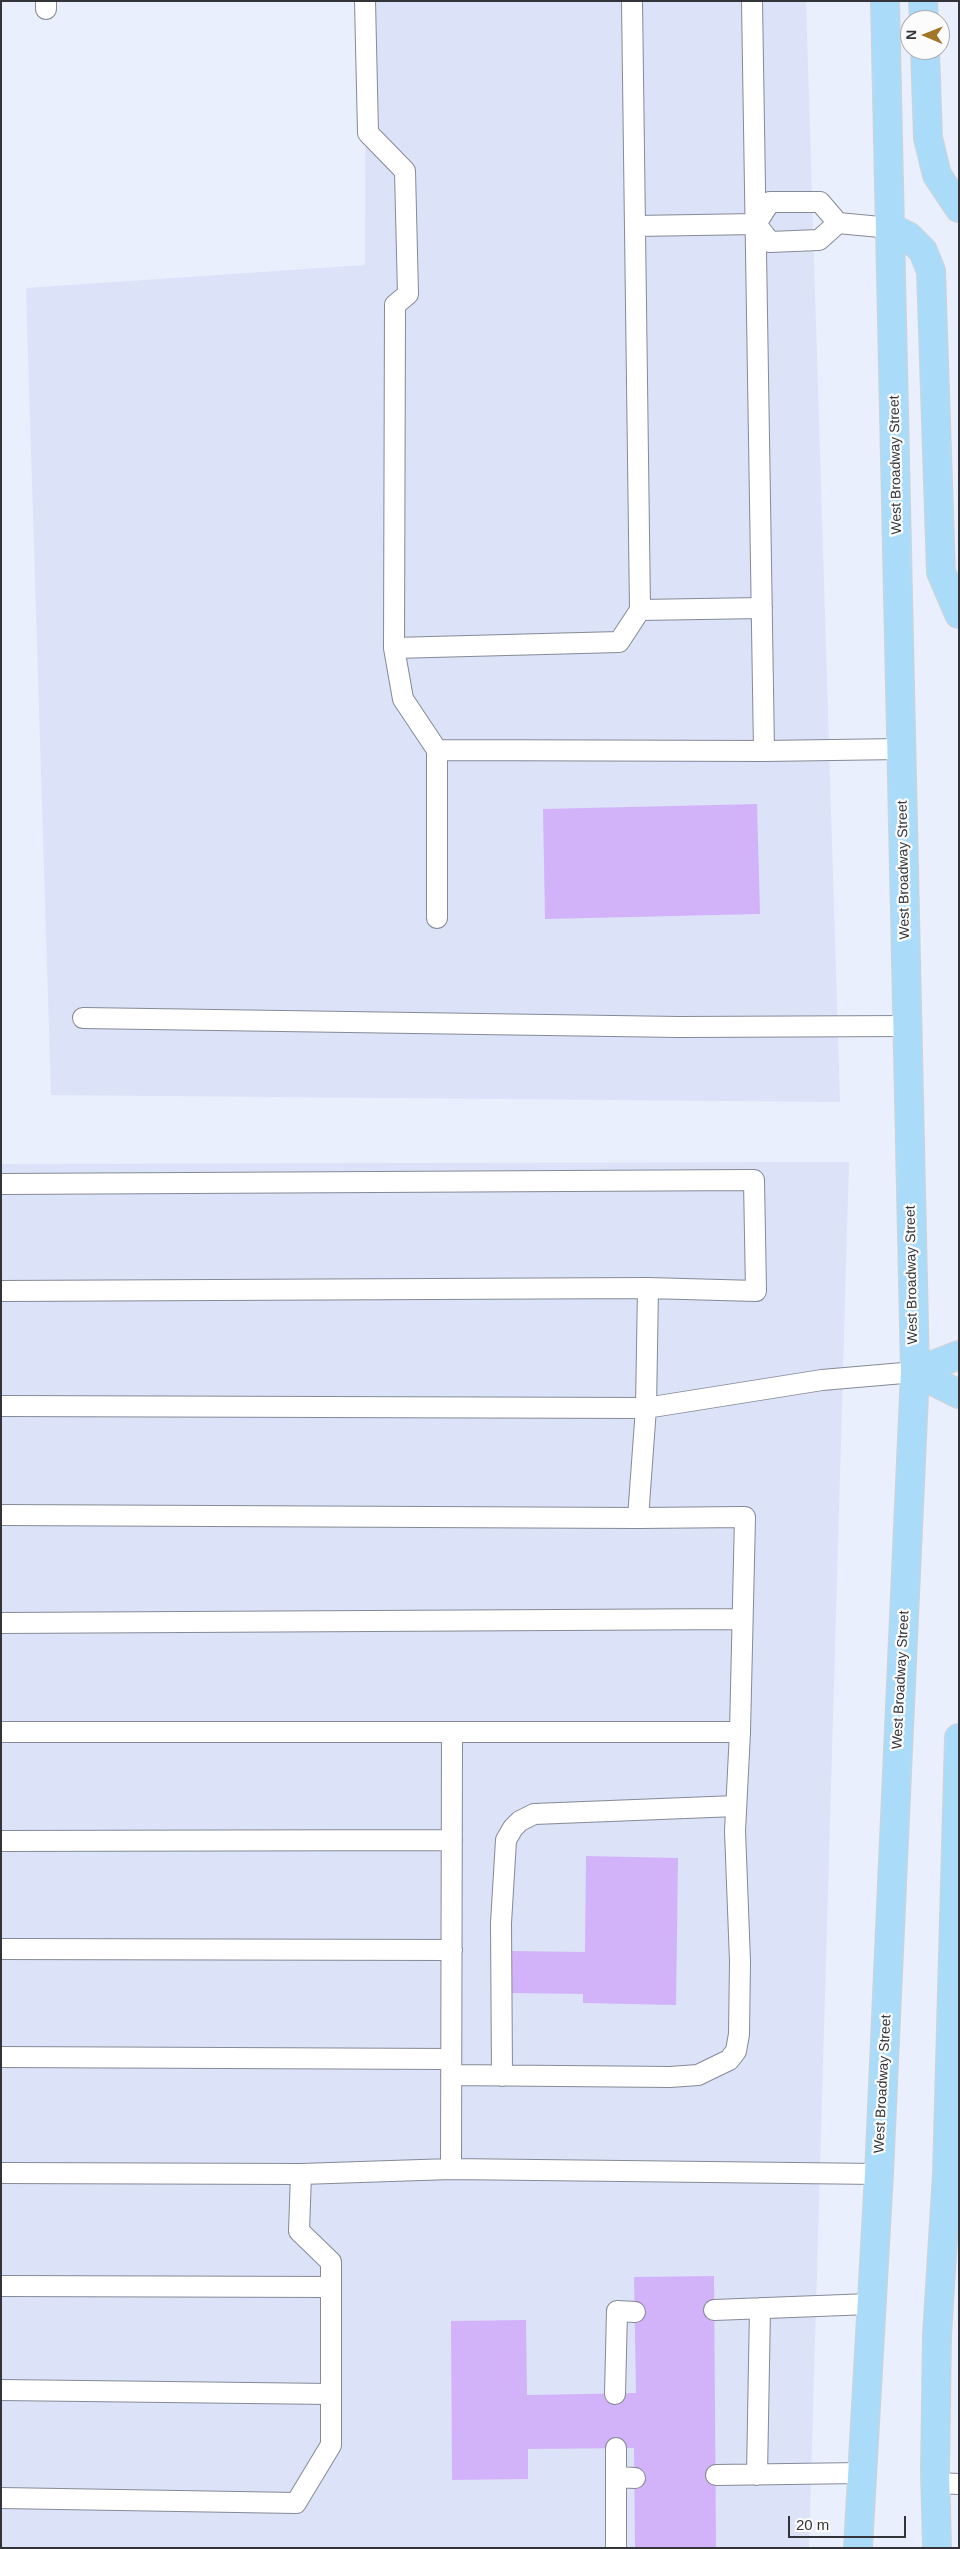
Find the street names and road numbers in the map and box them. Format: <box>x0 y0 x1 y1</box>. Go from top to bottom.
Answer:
street label: West Broadway Street <box>886 395 906 535</box>
street label: West Broadway Street <box>894 800 914 940</box>
street label: West Broadway Street <box>902 1205 922 1345</box>
street label: West Broadway Street <box>889 1610 913 1750</box>
street label: West Broadway Street <box>871 2014 895 2154</box>

